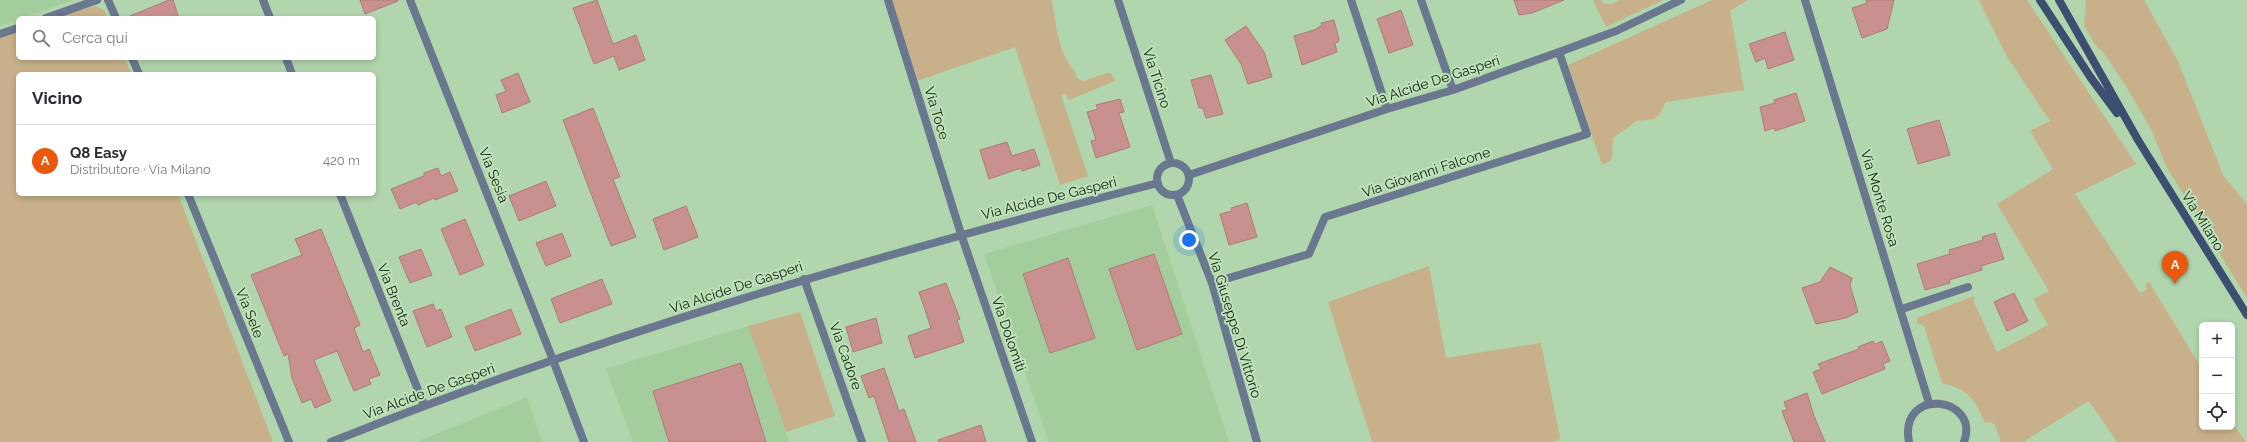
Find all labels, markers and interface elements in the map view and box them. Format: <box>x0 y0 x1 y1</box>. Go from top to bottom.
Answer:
search box <box>16 16 376 60</box>
icon: search <box>30 27 52 49</box>
text: Cerca qui <box>62 29 128 47</box>
street label: Via Ticino <box>1140 46 1174 110</box>
street label: Via Alcide De Gasperi <box>1364 52 1502 110</box>
street label: Via Toce <box>921 85 953 141</box>
text: Vicino <box>32 88 82 108</box>
text: Q8 Easy <box>70 144 127 162</box>
street label: Via Giovanni Falcone <box>1360 144 1492 200</box>
street label: Via Sesia <box>476 145 512 205</box>
street label: Via Monte Rosa <box>1858 148 1902 248</box>
text: A <box>41 153 49 168</box>
text: 420 m <box>323 153 360 168</box>
text: Distributore · Via Milano <box>70 162 211 177</box>
street label: Via Alcide De Gasperi <box>980 173 1118 223</box>
street label: Via Milano <box>2178 188 2228 254</box>
your location <box>1179 230 1199 250</box>
street label: Via Giuseppe Di Vittorio <box>1205 250 1265 400</box>
pin: A <box>2162 251 2188 284</box>
street label: Via Alcide De Gasperi <box>667 258 805 316</box>
street label: Via Brenta <box>374 261 414 329</box>
street label: Via Sele <box>233 286 267 340</box>
street label: Via Dolomiti <box>989 295 1029 373</box>
street label: Via Cadore <box>826 320 866 392</box>
map controls <box>2199 322 2235 430</box>
button: + <box>2199 322 2235 358</box>
button: − <box>2199 358 2235 394</box>
street label: Via Alcide De Gasperi <box>361 360 497 422</box>
button: locate <box>2199 394 2235 430</box>

